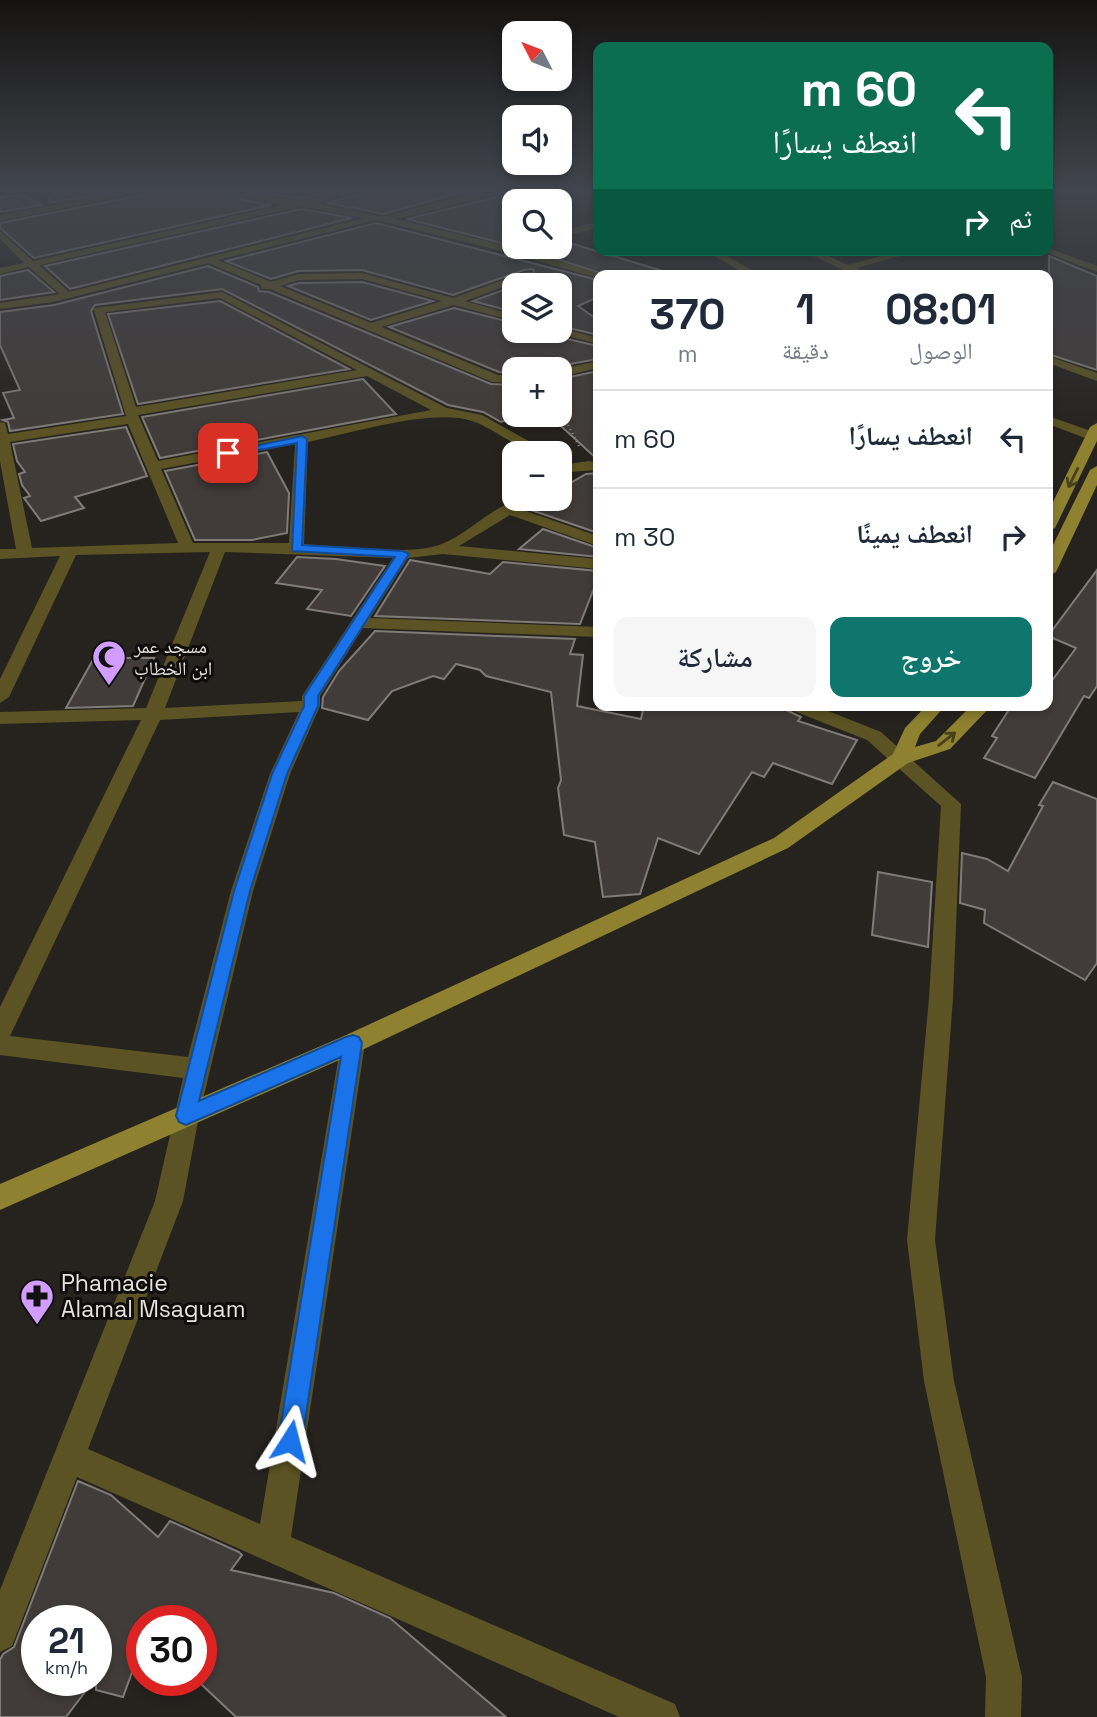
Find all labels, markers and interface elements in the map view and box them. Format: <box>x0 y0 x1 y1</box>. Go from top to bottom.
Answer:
north arrow <box>502 21 572 91</box>
map controls <box>502 21 572 511</box>
text: 60 m <box>801 58 917 120</box>
icon: left <box>941 70 1032 161</box>
button: sound <box>502 105 572 175</box>
text: انعطف يسارًا <box>773 122 917 162</box>
button: search <box>502 189 572 259</box>
text: ثم <box>1009 202 1032 236</box>
icon: right <box>957 203 995 241</box>
button: layers <box>502 273 572 343</box>
text: 1 <box>796 283 815 336</box>
text: 08:01 <box>885 283 996 336</box>
text: 370 <box>650 288 725 341</box>
text: دقيقة <box>782 336 829 366</box>
text: الوصول <box>909 336 973 366</box>
text: m <box>678 339 697 369</box>
button: + <box>502 357 572 427</box>
text: انعطف يسارًا <box>849 419 973 453</box>
icon: left <box>994 420 1032 458</box>
text: 60 m <box>614 422 676 456</box>
pin <box>198 423 258 483</box>
icon: arrive <box>209 434 247 472</box>
button: − <box>502 441 572 511</box>
one-way arrow <box>1065 467 1078 488</box>
text: انعطف يمينًا <box>856 517 973 551</box>
icon: right <box>994 518 1032 556</box>
text: 30 m <box>614 520 675 554</box>
button: مشاركة <box>614 617 816 697</box>
button: خروج <box>830 617 1032 697</box>
place label: مسجد عمر ابن الخطاب <box>133 634 212 681</box>
mosque icon: مسجد عمر ابن الخطاب <box>90 638 128 687</box>
one-way arrow <box>937 732 955 747</box>
place label: Phamacie Alamal Msaguam <box>61 1268 246 1324</box>
pharmacy icon: Phamacie Alamal Msaguam <box>18 1277 56 1326</box>
position arrow <box>253 1404 327 1478</box>
speed limit sign: 30 <box>126 1605 217 1696</box>
text: 21 <box>48 1619 85 1663</box>
text: km/h <box>45 1656 88 1679</box>

